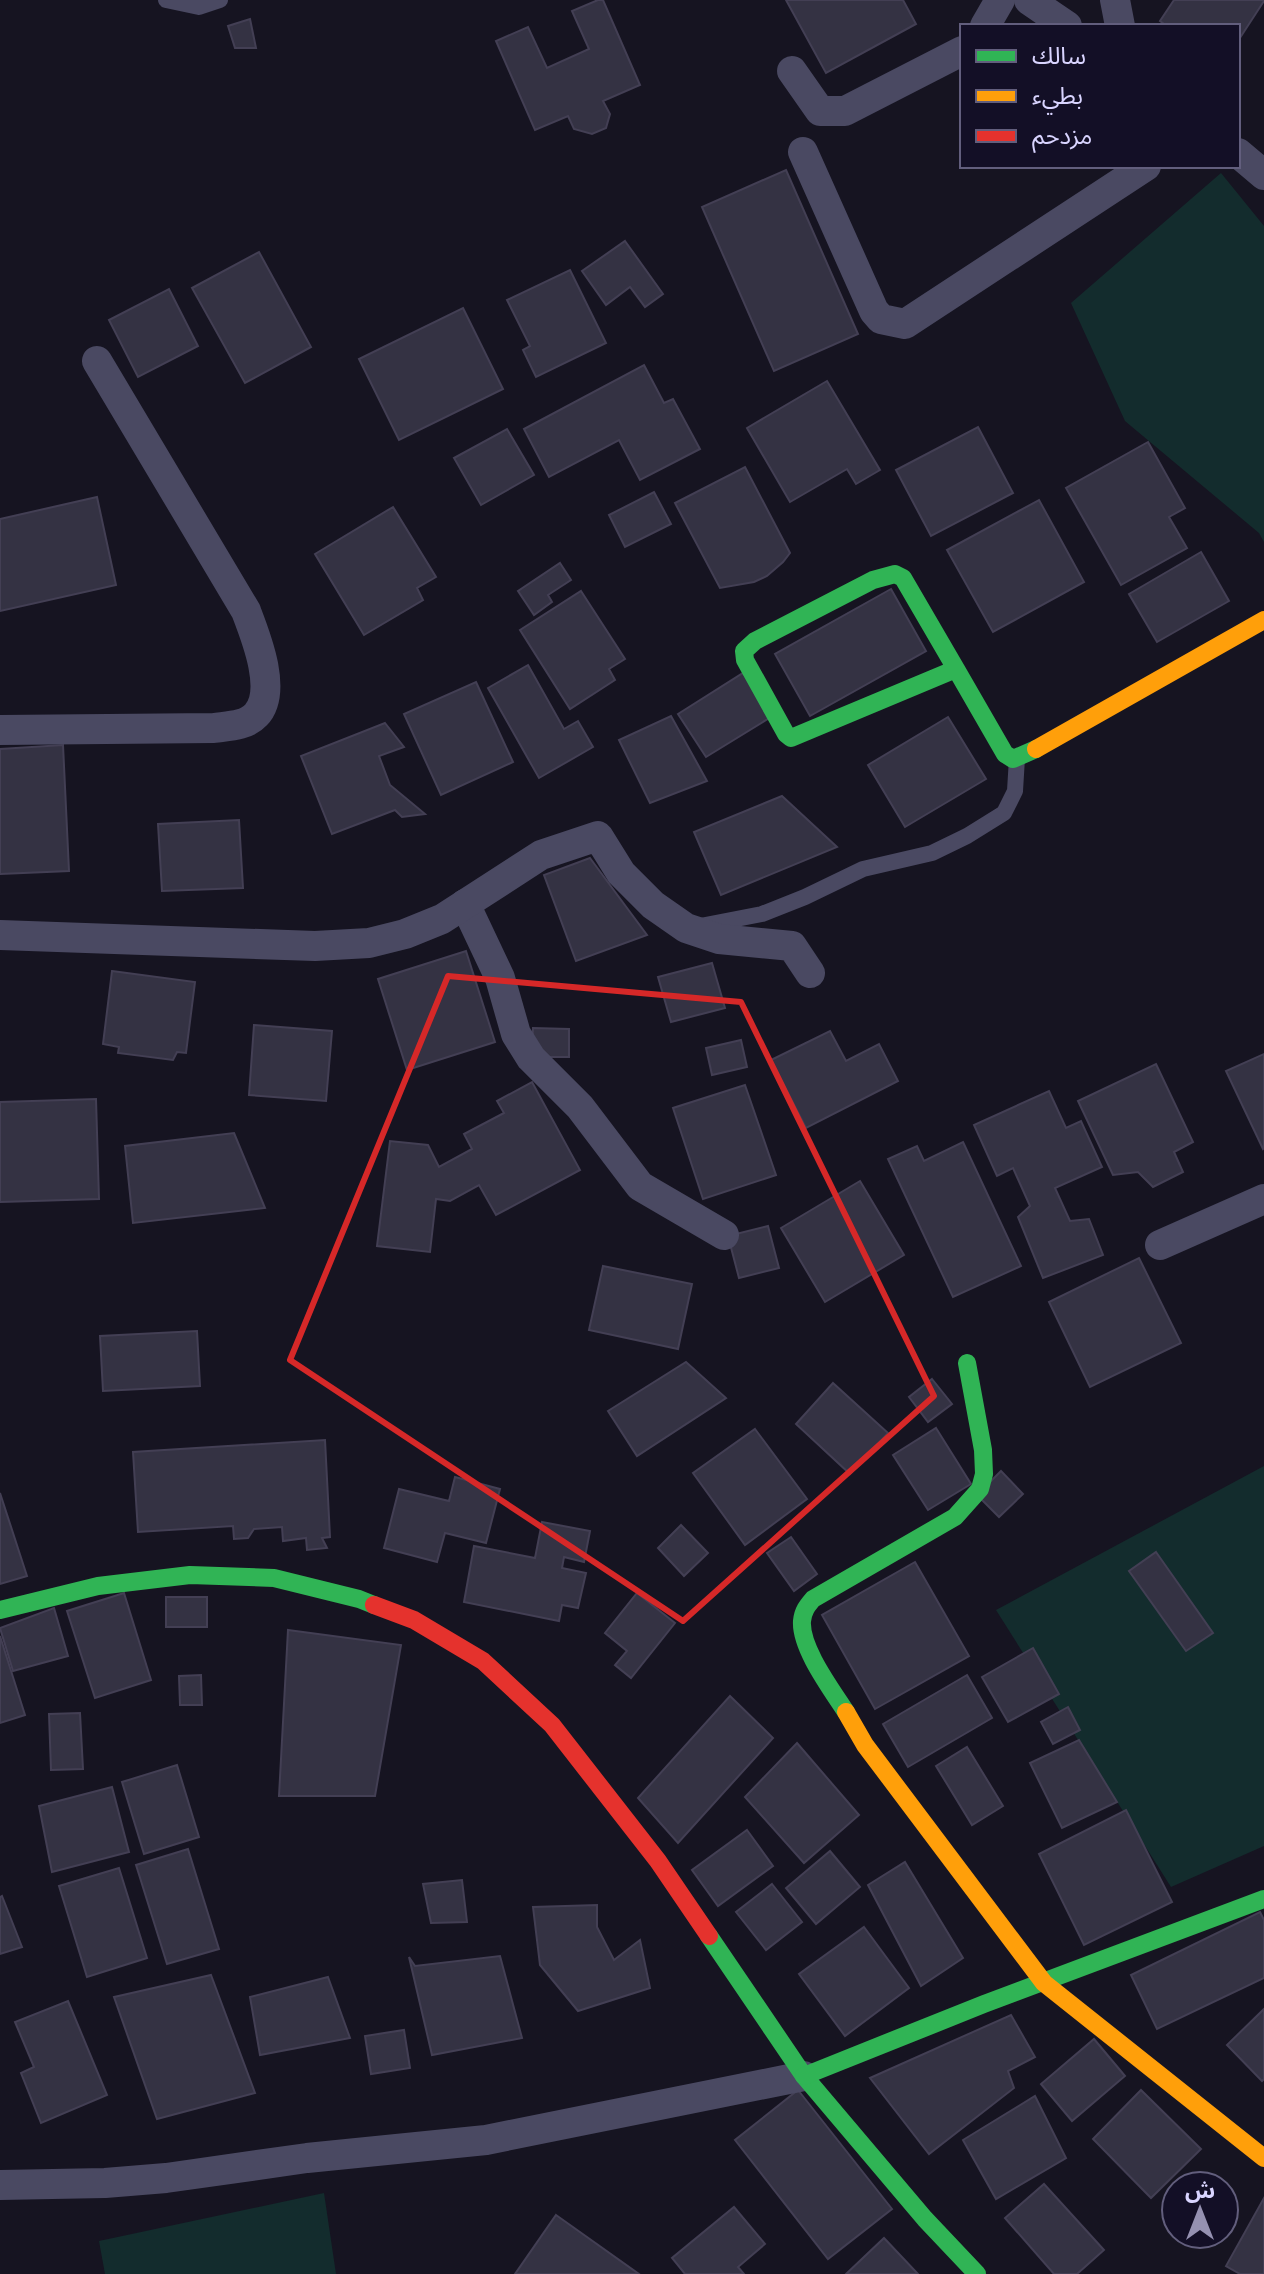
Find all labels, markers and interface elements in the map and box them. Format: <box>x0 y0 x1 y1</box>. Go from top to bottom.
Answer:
legend <box>960 24 1240 168</box>
text: سالك <box>1032 40 1086 69</box>
text: بطيء <box>1032 80 1083 115</box>
text: مزدحم <box>1032 120 1092 153</box>
north arrow <box>1160 2170 1240 2250</box>
text: ش <box>1185 2176 1215 2203</box>

